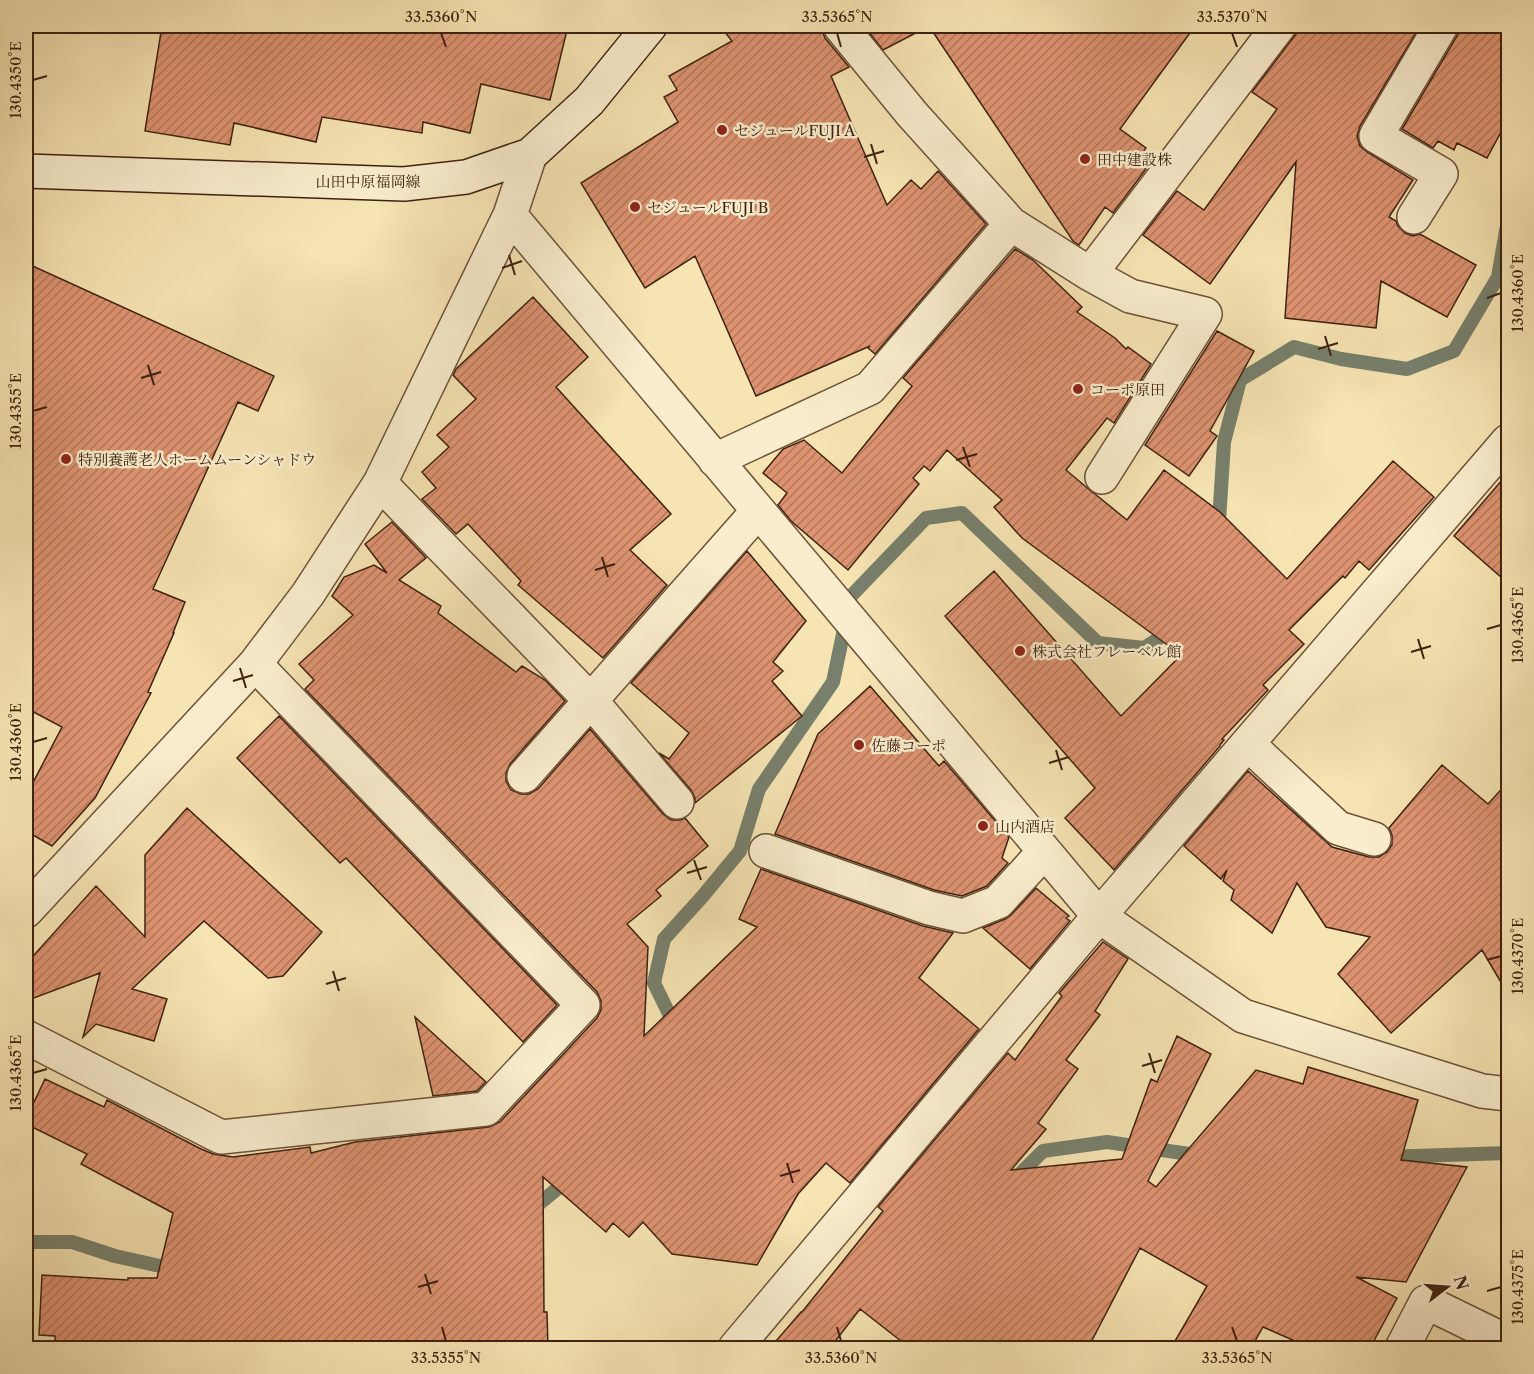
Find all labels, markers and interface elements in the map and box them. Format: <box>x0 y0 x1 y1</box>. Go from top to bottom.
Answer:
text: 33.5360°N <box>405 7 477 26</box>
text: 33.5365°N <box>801 7 873 26</box>
text: 33.5370°N <box>1196 7 1268 26</box>
text: 130.4350°E <box>6 41 25 119</box>
place label: セジュールFUJI A <box>734 121 856 140</box>
marker: セジュールFUJI A <box>715 123 729 137</box>
place label: 田中建設株 <box>1097 150 1172 169</box>
marker: 田中建設株 <box>1078 152 1092 166</box>
street label: 山田中原福岡線 <box>315 172 421 191</box>
place label: セジュールFUJI B <box>647 198 768 217</box>
marker: セジュールFUJI B <box>628 200 642 214</box>
text: 130.4360°E <box>1508 254 1527 332</box>
text: 130.4355°E <box>6 373 25 449</box>
place label: コーポ原田 <box>1090 380 1165 399</box>
marker: コーポ原田 <box>1071 382 1085 396</box>
place label: 特別養護老人ホームムーンシャドウ <box>78 450 316 469</box>
marker: 特別養護老人ホームムーンシャドウ <box>59 452 73 466</box>
text: 130.4365°E <box>1508 587 1527 663</box>
place label: 株式会社フレーベル館 <box>1032 642 1181 661</box>
marker: 株式会社フレーベル館 <box>1013 644 1027 658</box>
text: 130.4360°E <box>6 703 25 781</box>
place label: 佐藤コーポ <box>871 736 946 755</box>
marker: 佐藤コーポ <box>852 738 866 752</box>
place label: 山内酒店 <box>995 817 1055 836</box>
marker: 山内酒店 <box>976 819 990 833</box>
text: 130.4370°E <box>1508 918 1527 994</box>
text: 130.4365°E <box>6 1035 25 1111</box>
text: 130.4375°E <box>1508 1249 1527 1325</box>
north arrow <box>1417 1257 1477 1317</box>
text: N <box>1450 1273 1473 1292</box>
text: 33.5355°N <box>411 1348 481 1367</box>
text: 33.5360°N <box>805 1348 877 1367</box>
text: 33.5365°N <box>1201 1348 1273 1367</box>

